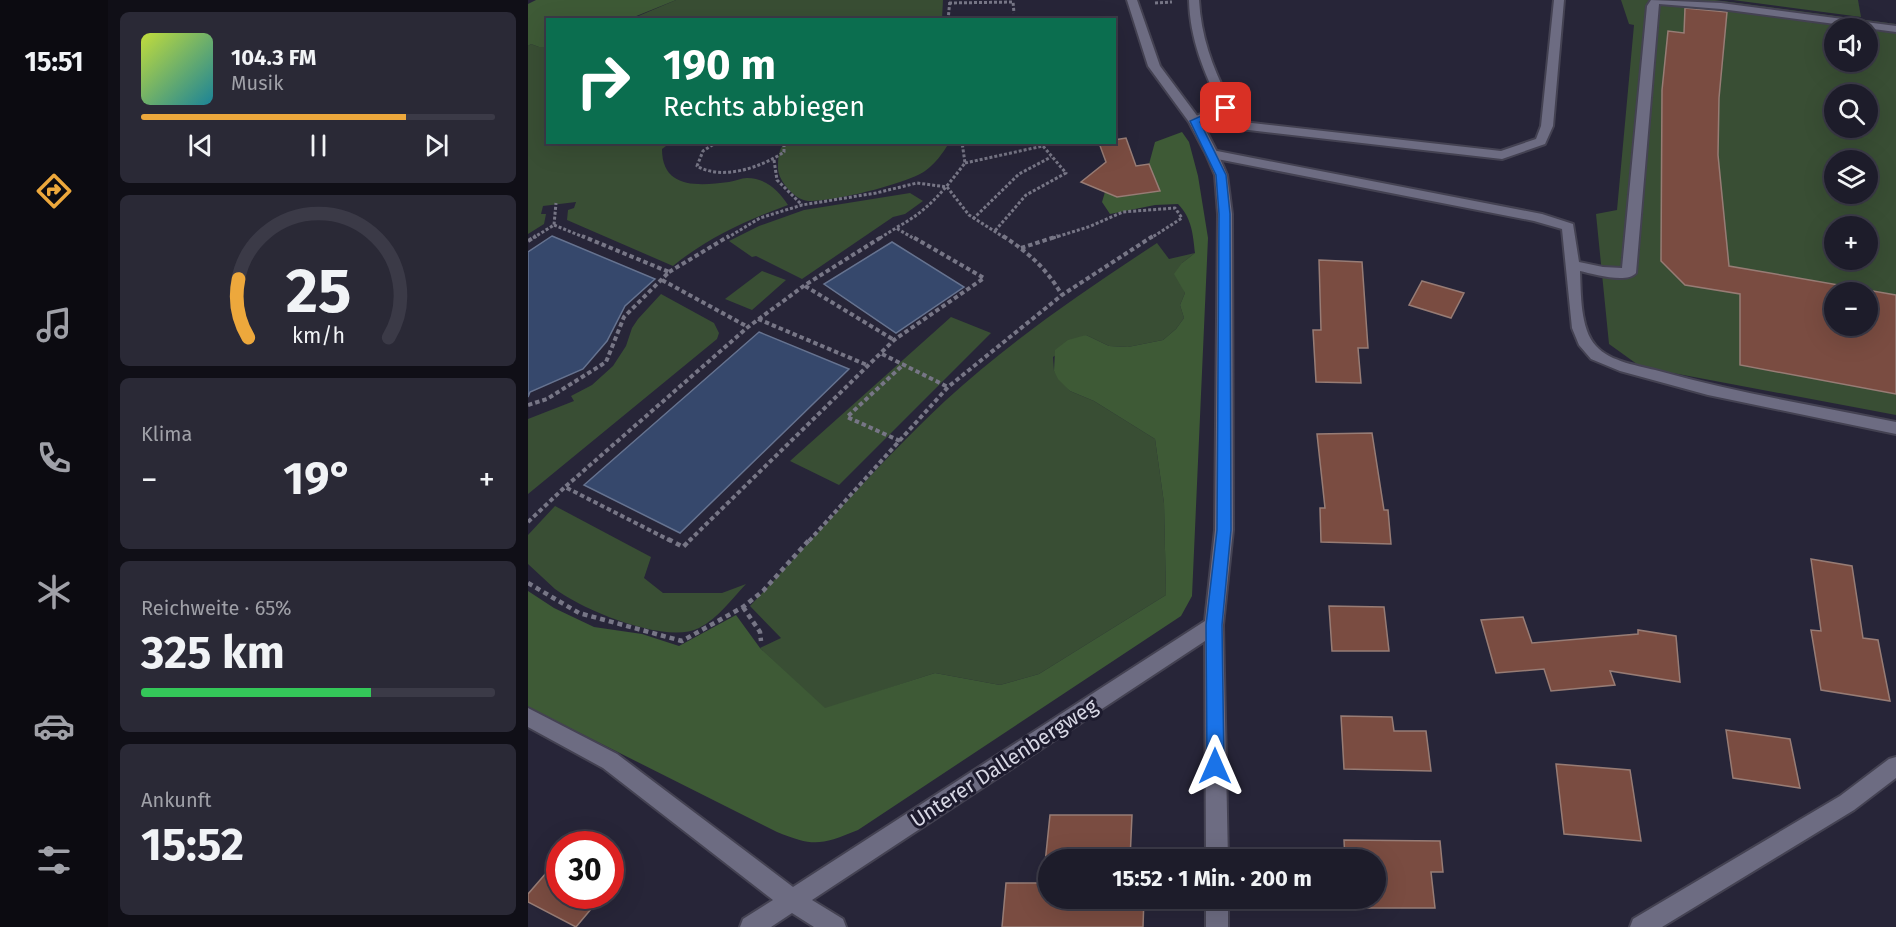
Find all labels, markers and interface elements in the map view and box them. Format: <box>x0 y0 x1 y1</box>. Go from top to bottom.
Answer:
map controls <box>1824 18 1878 336</box>
button: sound <box>1824 18 1878 72</box>
text: 190 m <box>663 40 776 90</box>
icon: right <box>564 42 642 120</box>
text: 104.3 FM <box>231 44 316 71</box>
text: 15:51 <box>24 46 84 78</box>
text: Musik <box>231 71 283 95</box>
pin <box>1200 82 1251 133</box>
button: search <box>1824 84 1878 138</box>
text: Rechts abbiegen <box>663 91 865 123</box>
icon: arrive <box>1209 91 1242 124</box>
icon: previous <box>184 129 217 162</box>
icon: pause <box>302 129 335 162</box>
icon: next <box>420 129 453 162</box>
button: layers <box>1824 150 1878 204</box>
icon: directions <box>33 170 75 212</box>
button: + <box>1824 216 1878 270</box>
text: 25 <box>285 254 351 329</box>
button: − <box>1824 282 1878 336</box>
icon: music <box>33 304 75 346</box>
text: km/h <box>291 323 345 349</box>
text: Klima <box>141 422 192 446</box>
icon: phone <box>33 437 75 479</box>
text: 19° <box>283 452 353 506</box>
text: − <box>141 460 158 500</box>
text: + <box>479 460 495 500</box>
icon: climate <box>33 571 75 613</box>
text: Reichweite · 65% <box>141 596 291 620</box>
text: 325 km <box>141 626 285 680</box>
street label: Unterer Dallenbergweg <box>905 693 1103 833</box>
icon: car <box>33 705 75 747</box>
position arrow <box>1183 734 1247 798</box>
text: Ankunft <box>141 788 212 812</box>
text: 15:52 <box>141 818 244 872</box>
speed limit sign: 30 <box>546 831 624 909</box>
icon: filters <box>33 839 75 881</box>
text: 15:52 · 1 Min. · 200 m <box>1112 865 1312 892</box>

